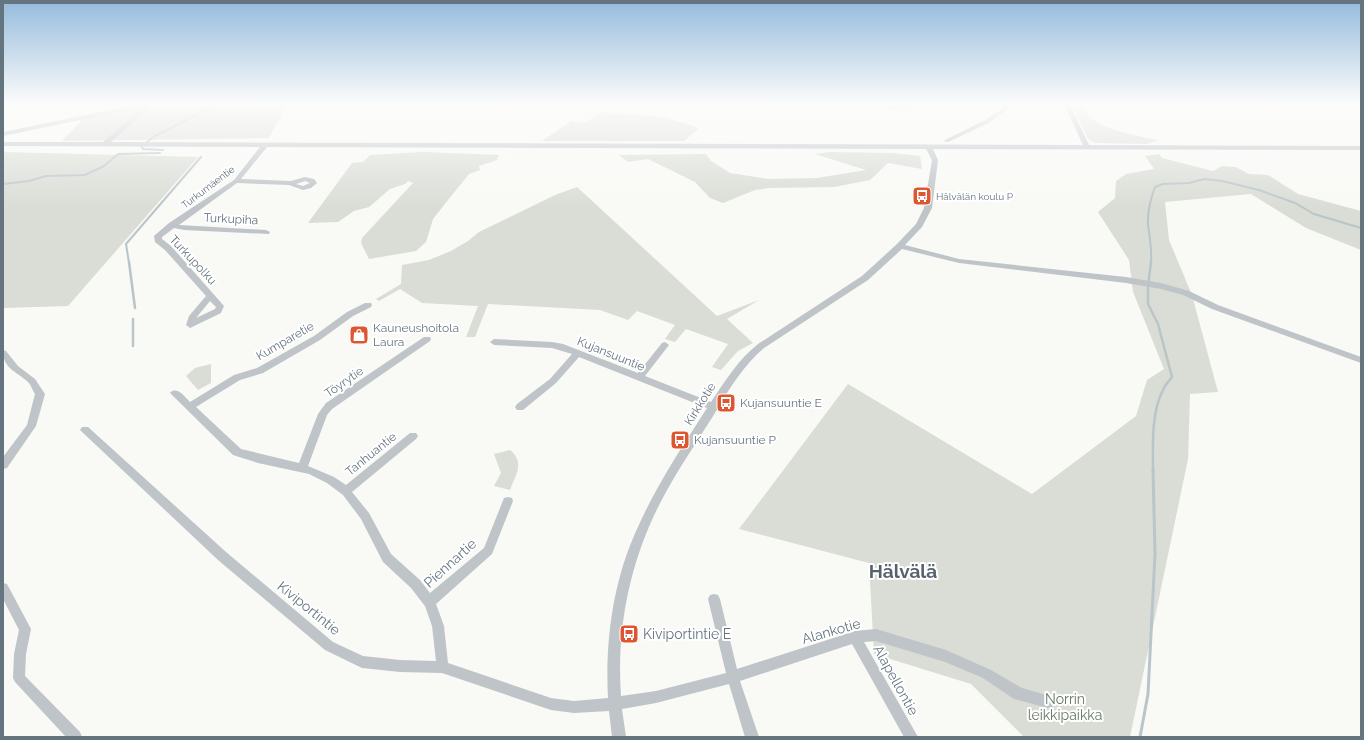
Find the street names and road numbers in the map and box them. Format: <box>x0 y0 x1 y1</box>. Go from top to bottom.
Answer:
street label: Turkumäentie <box>179 163 237 211</box>
street label: Turkupiha <box>203 211 259 227</box>
street label: Turkupolku <box>167 232 219 288</box>
street label: Kumparetie <box>254 319 316 363</box>
street label: Kujansuuntie <box>575 334 647 374</box>
street label: Töyrytie <box>322 364 366 400</box>
street label: Kirkkotie <box>681 380 719 428</box>
street label: Tanhuantie <box>343 429 399 479</box>
street label: Piennartie <box>421 535 479 591</box>
street label: Kiviportintie <box>274 578 344 638</box>
street label: Alankotie <box>800 615 862 647</box>
street label: Alapellontie <box>870 642 922 718</box>

